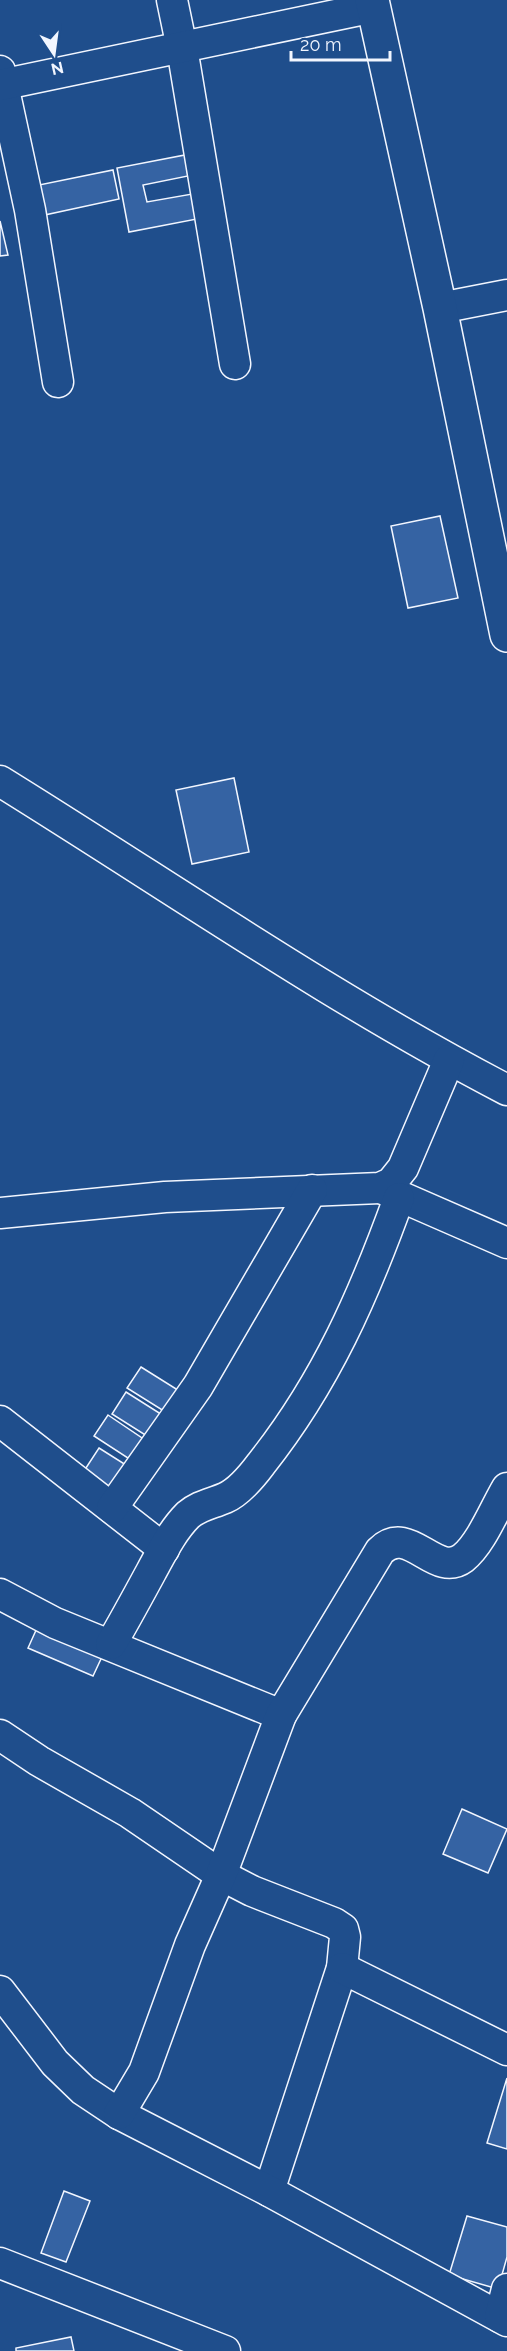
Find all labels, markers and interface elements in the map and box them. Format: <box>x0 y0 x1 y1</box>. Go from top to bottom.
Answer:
north arrow <box>24 24 84 84</box>
scale bar <box>291 24 390 62</box>
text: 20 m <box>300 34 342 55</box>
text: N <box>49 57 65 79</box>

